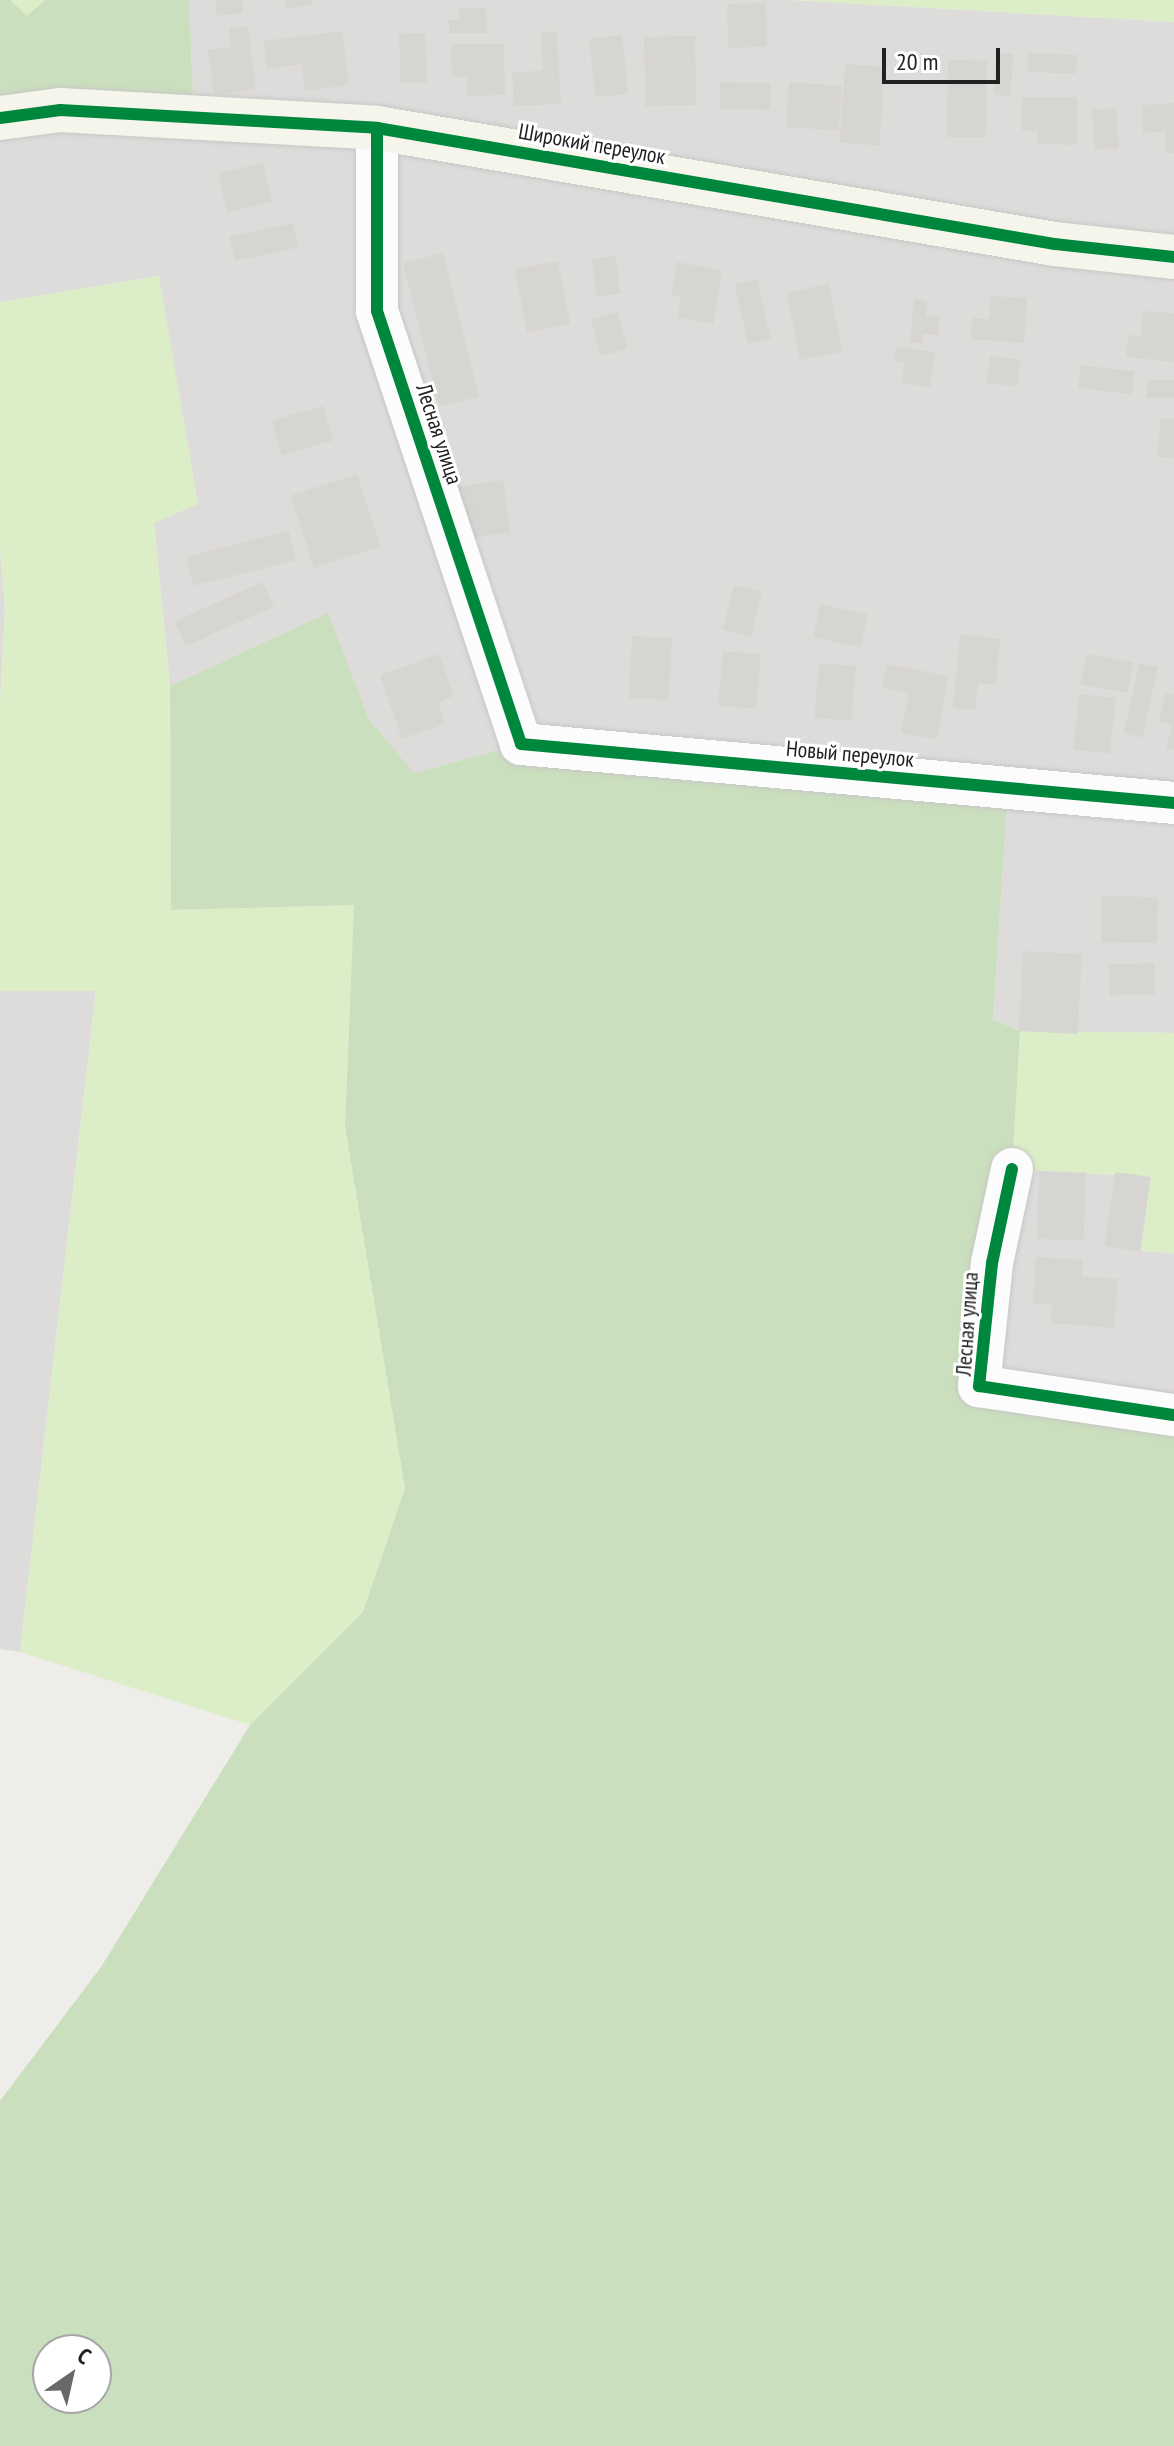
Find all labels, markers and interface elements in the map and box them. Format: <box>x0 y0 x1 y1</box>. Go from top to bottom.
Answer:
scale bar <box>886 32 1004 82</box>
text: 20 m <box>896 46 938 77</box>
street label: Широкий переулок <box>517 118 667 170</box>
street label: Лесная улица <box>410 380 468 488</box>
street label: Новый переулок <box>785 735 915 773</box>
street label: Лесная улица <box>950 1271 984 1377</box>
north arrow <box>32 2334 112 2414</box>
text: С <box>72 2341 96 2370</box>

